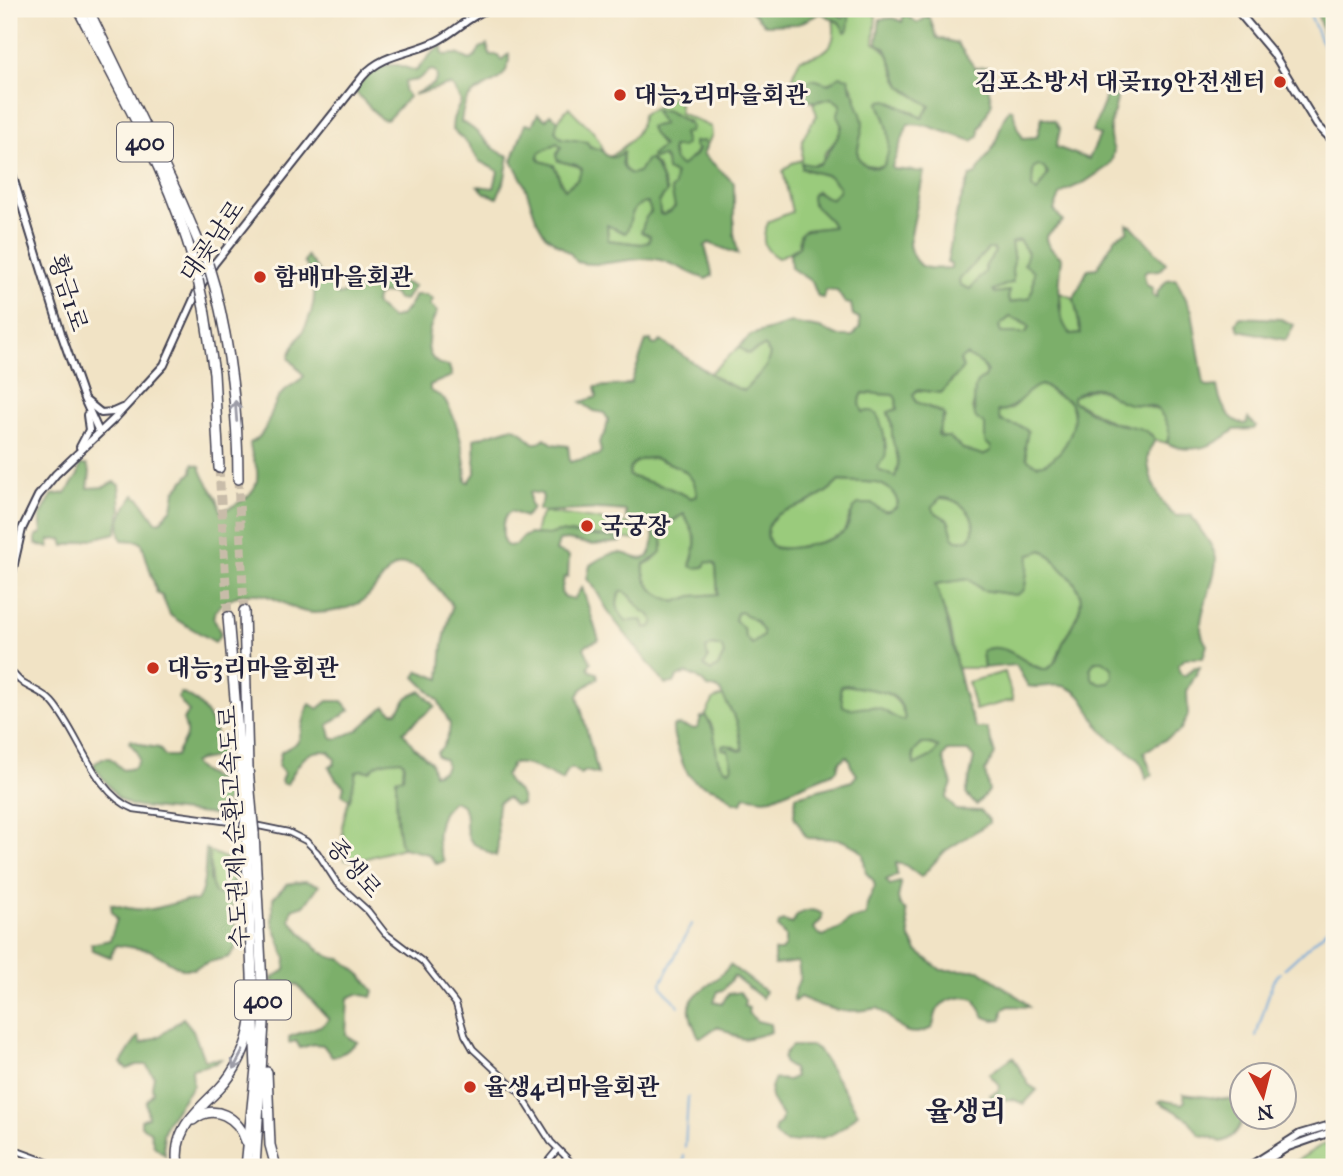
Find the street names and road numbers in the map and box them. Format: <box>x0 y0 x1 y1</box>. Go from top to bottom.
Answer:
road number: 400 <box>117 122 173 162</box>
street label: 대곶남로 <box>173 194 251 288</box>
street label: 황금1로 <box>42 251 94 335</box>
street label: 수도권제2순환고속도로 <box>213 705 255 949</box>
street label: 종생로 <box>320 832 388 904</box>
road number: 400 <box>235 981 291 1020</box>

